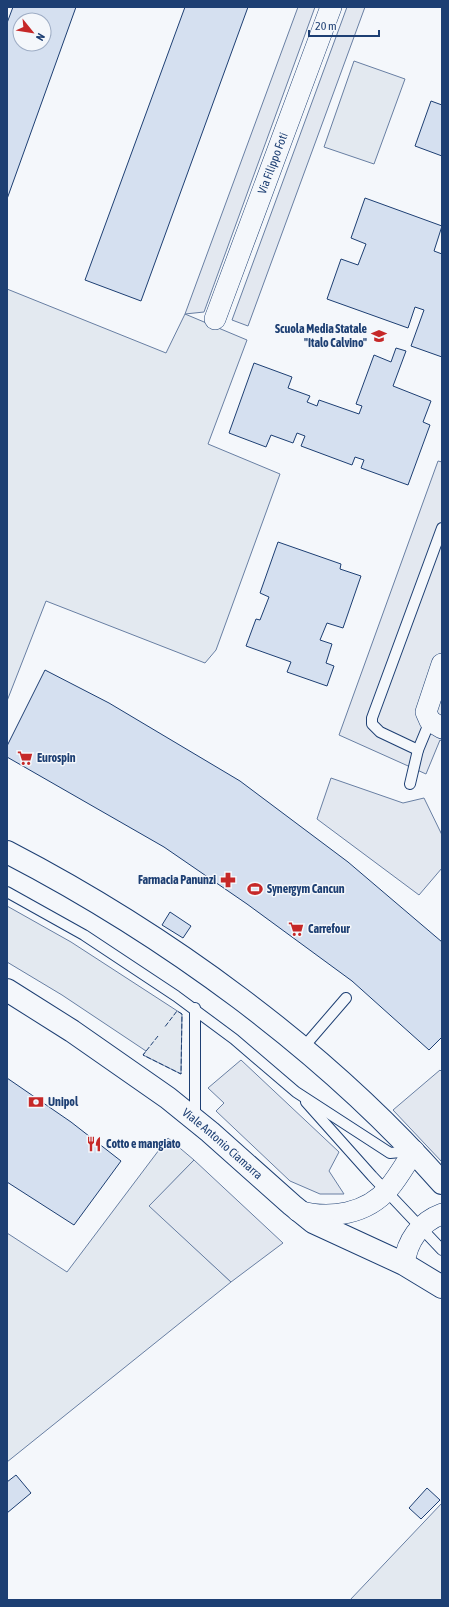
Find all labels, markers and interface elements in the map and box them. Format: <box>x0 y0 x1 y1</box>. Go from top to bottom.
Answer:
north arrow <box>12 12 52 52</box>
scale bar <box>309 12 379 38</box>
text: 20 m <box>315 19 337 33</box>
text: N <box>34 31 47 43</box>
street label: Via Filippo Foti <box>255 131 291 196</box>
place label: Scuola Media Statale "Italo Calvino" <box>275 322 368 350</box>
school or university icon: Scuola Media Statale "Italo Calvino" <box>370 327 388 345</box>
supermarket icon: Eurospin <box>16 749 34 767</box>
place label: Eurospin <box>37 751 76 765</box>
pharmacy icon: Farmacia Panunzi <box>219 871 237 889</box>
place label: Farmacia Panunzi <box>138 873 216 887</box>
sports icon: Synergym Cancun <box>246 880 264 898</box>
place label: Synergym Cancun <box>267 882 345 896</box>
supermarket icon: Carrefour <box>287 920 305 938</box>
place label: Carrefour <box>308 922 350 936</box>
bank icon: Unipol <box>27 1093 45 1111</box>
place label: Unipol <box>48 1095 79 1109</box>
street label: Viale Antonio Ciamarra <box>179 1105 265 1182</box>
restaurant icon: Cotto e mangiato <box>85 1135 103 1153</box>
place label: Cotto e mangiato <box>106 1137 181 1151</box>

